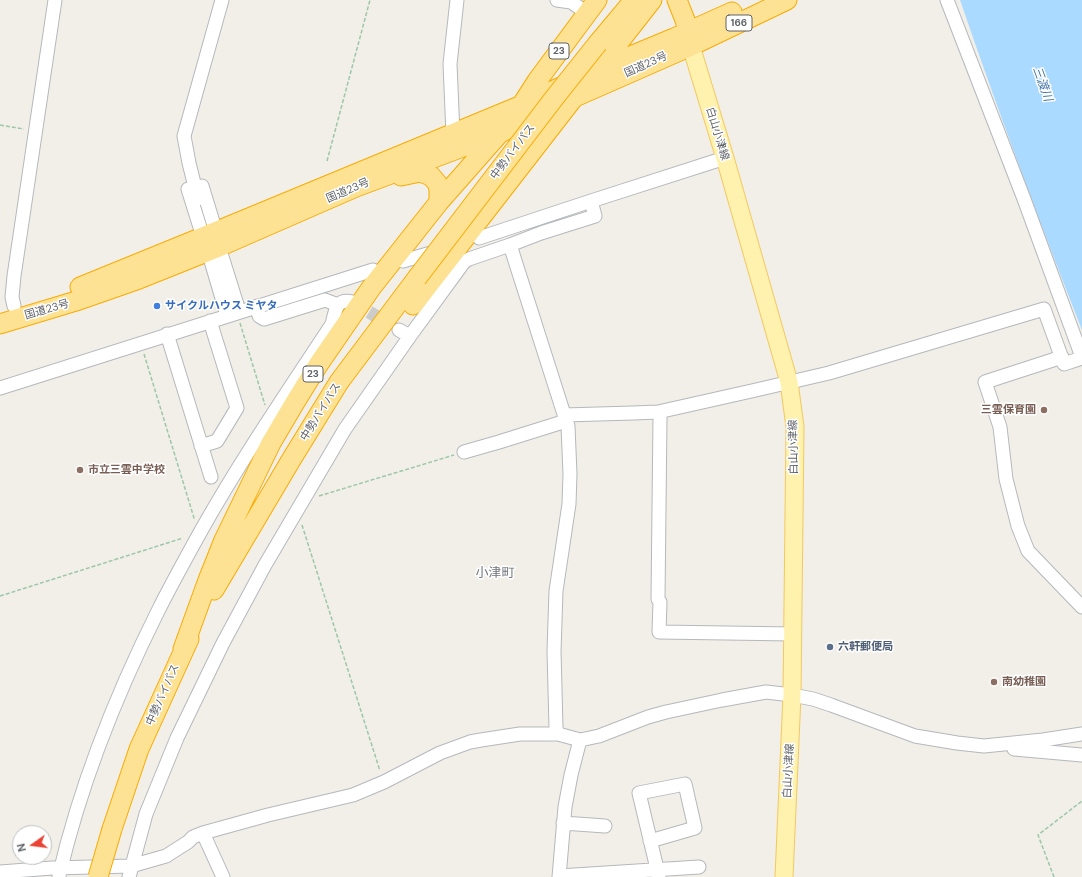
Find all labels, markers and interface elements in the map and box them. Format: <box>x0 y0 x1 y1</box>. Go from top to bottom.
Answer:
road number: 166 <box>726 15 752 31</box>
road number: 23 <box>549 43 569 59</box>
street label: 国道23号 <box>622 50 670 80</box>
water label: 三渡川 <box>1029 65 1055 103</box>
street label: 白山小津線 <box>703 106 731 162</box>
street label: 中勢バイパス <box>488 122 538 182</box>
street label: 国道23号 <box>324 176 372 206</box>
street label: 国道23号 <box>23 297 71 323</box>
place label: サイクルハウス ミヤタ <box>165 299 278 313</box>
marker: サイクルハウス ミヤタ <box>152 301 162 311</box>
road number: 23 <box>303 366 323 382</box>
street label: 中勢バイパス <box>298 381 344 443</box>
place label: 三雲保育園 <box>981 403 1036 417</box>
marker: 三雲保育園 <box>1039 405 1049 415</box>
street label: 白山小津線 <box>787 419 801 475</box>
place label: 市立三雲中学校 <box>88 463 165 477</box>
marker: 市立三雲中学校 <box>75 465 85 475</box>
district label: 小津町 <box>476 566 514 582</box>
place label: 六軒郵便局 <box>838 640 893 654</box>
marker: 六軒郵便局 <box>825 642 835 652</box>
street label: 中勢バイパス <box>144 662 182 728</box>
place label: 南幼稚園 <box>1002 675 1046 689</box>
marker: 南幼稚園 <box>989 677 999 687</box>
street label: 白山小津線 <box>781 743 797 799</box>
north arrow <box>12 825 52 865</box>
text: N <box>14 842 29 853</box>

